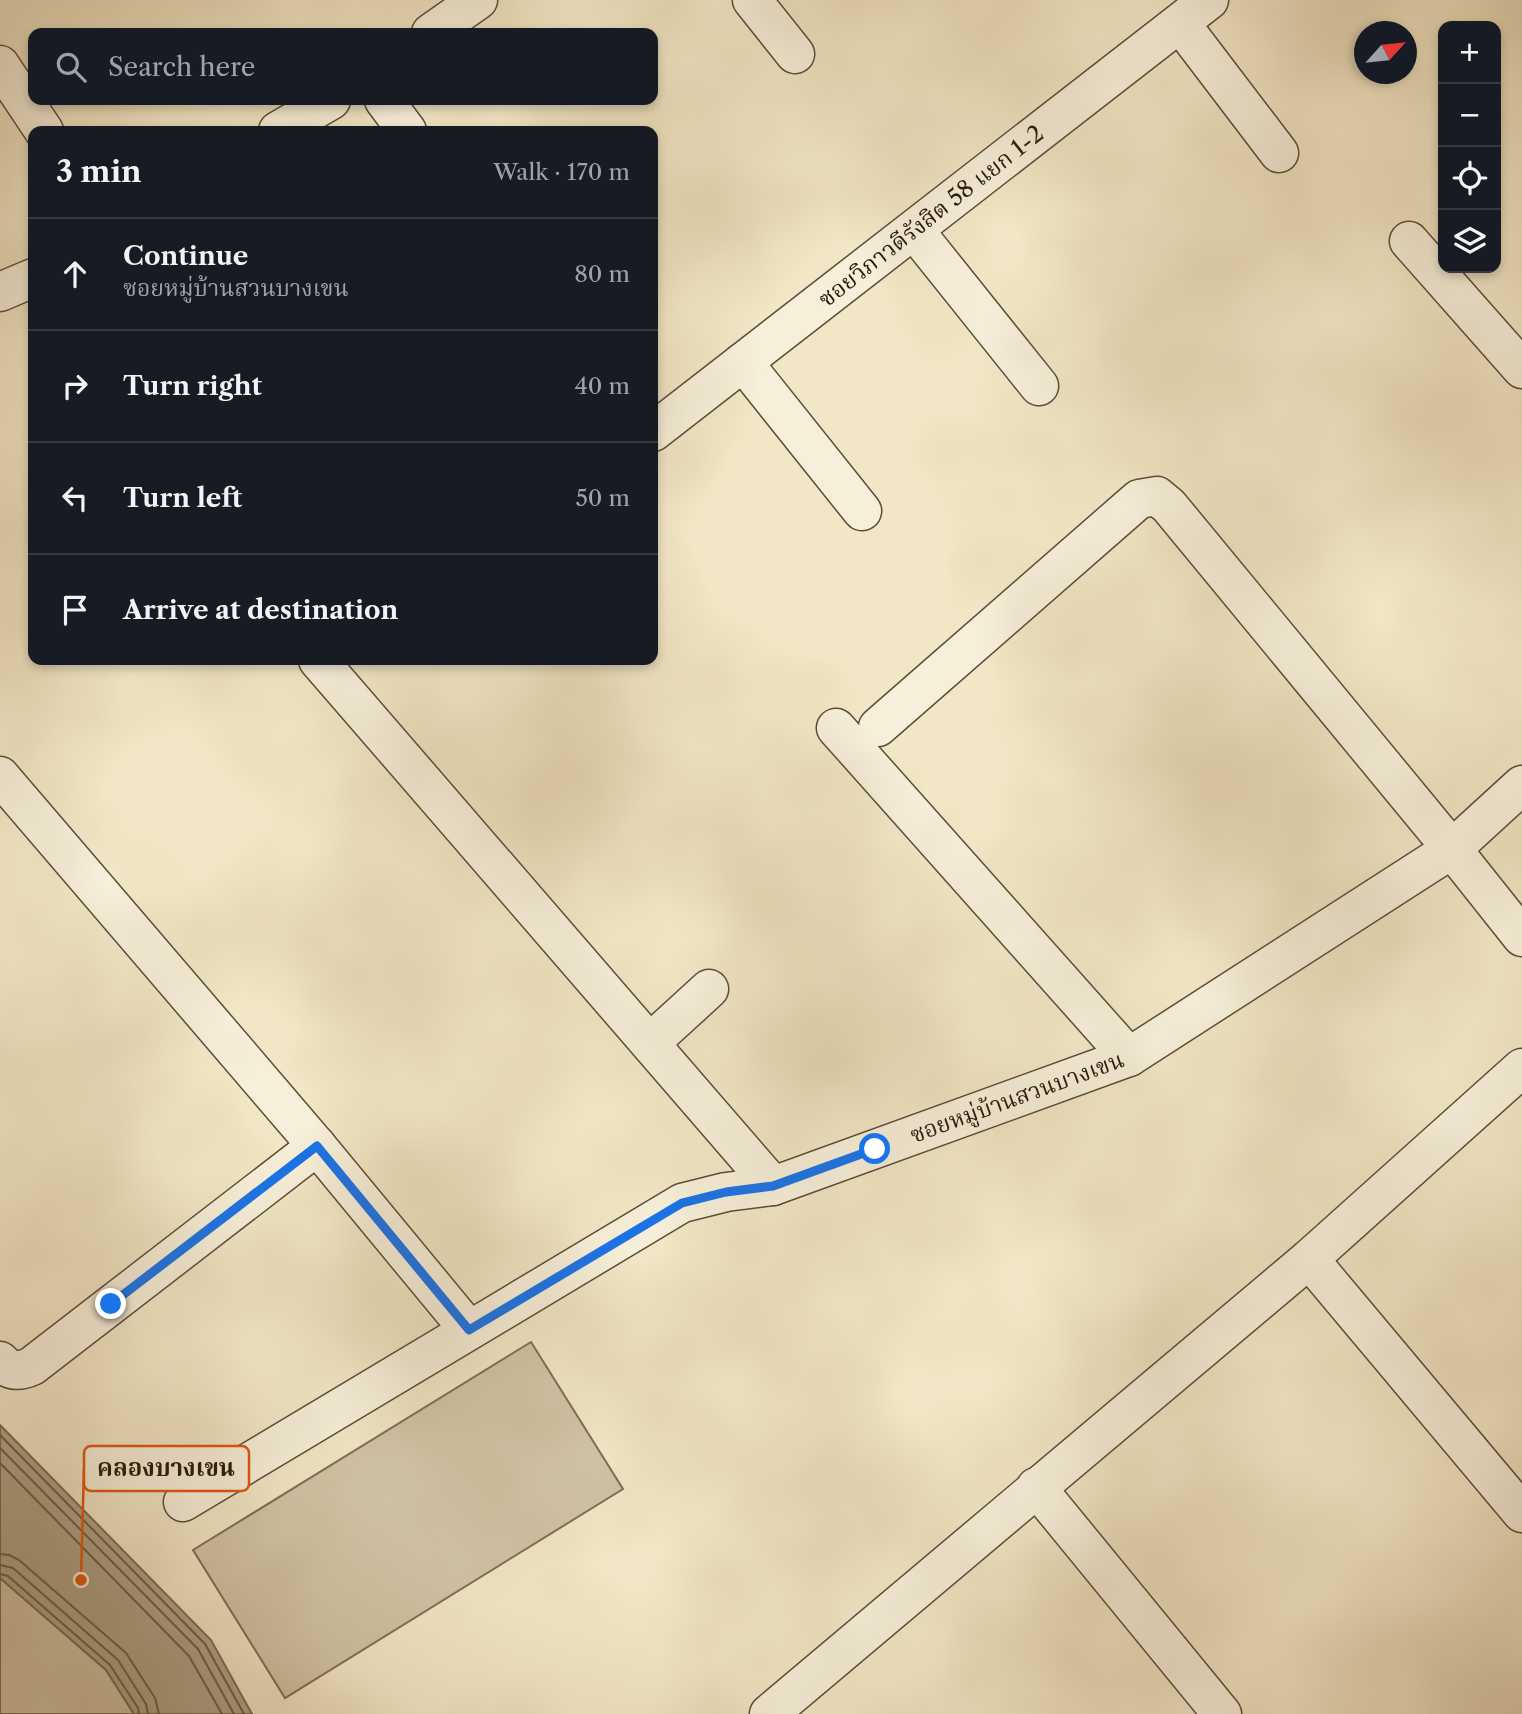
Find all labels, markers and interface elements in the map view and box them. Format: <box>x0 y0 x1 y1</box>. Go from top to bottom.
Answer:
north arrow <box>1354 21 1417 84</box>
map controls <box>1438 21 1501 273</box>
button: + <box>1438 21 1501 84</box>
search box <box>28 28 658 105</box>
icon: search <box>52 48 90 86</box>
text: Search here <box>108 51 255 83</box>
button: − <box>1438 84 1501 147</box>
street label: ซอยวิภาวดีรังสิต 58 แยก 1-2 <box>813 119 1049 313</box>
button: locate <box>1438 147 1501 210</box>
text: 3 min <box>56 153 142 190</box>
text: Walk · 170 m <box>493 158 630 186</box>
button: layers <box>1438 210 1501 273</box>
text: Continue <box>123 240 248 272</box>
icon: ahead <box>56 255 94 293</box>
text: 80 m <box>574 260 630 288</box>
text: ซอยหมู่บ้านสวนบางเขน <box>123 274 349 302</box>
icon: right <box>56 367 94 405</box>
text: Turn right <box>123 370 262 402</box>
text: 40 m <box>575 372 630 400</box>
icon: left <box>56 479 94 517</box>
text: Turn left <box>123 482 242 514</box>
text: 50 m <box>575 484 630 512</box>
icon: arrive <box>56 591 94 629</box>
text: Arrive at destination <box>123 594 398 626</box>
street label: ซอยหมู่บ้านสวนบางเขน <box>906 1045 1128 1150</box>
route start <box>859 1133 890 1164</box>
route end <box>95 1288 126 1319</box>
callout: คลองบางเขน <box>84 1446 249 1491</box>
text: คลองบางเขน <box>97 1453 235 1482</box>

